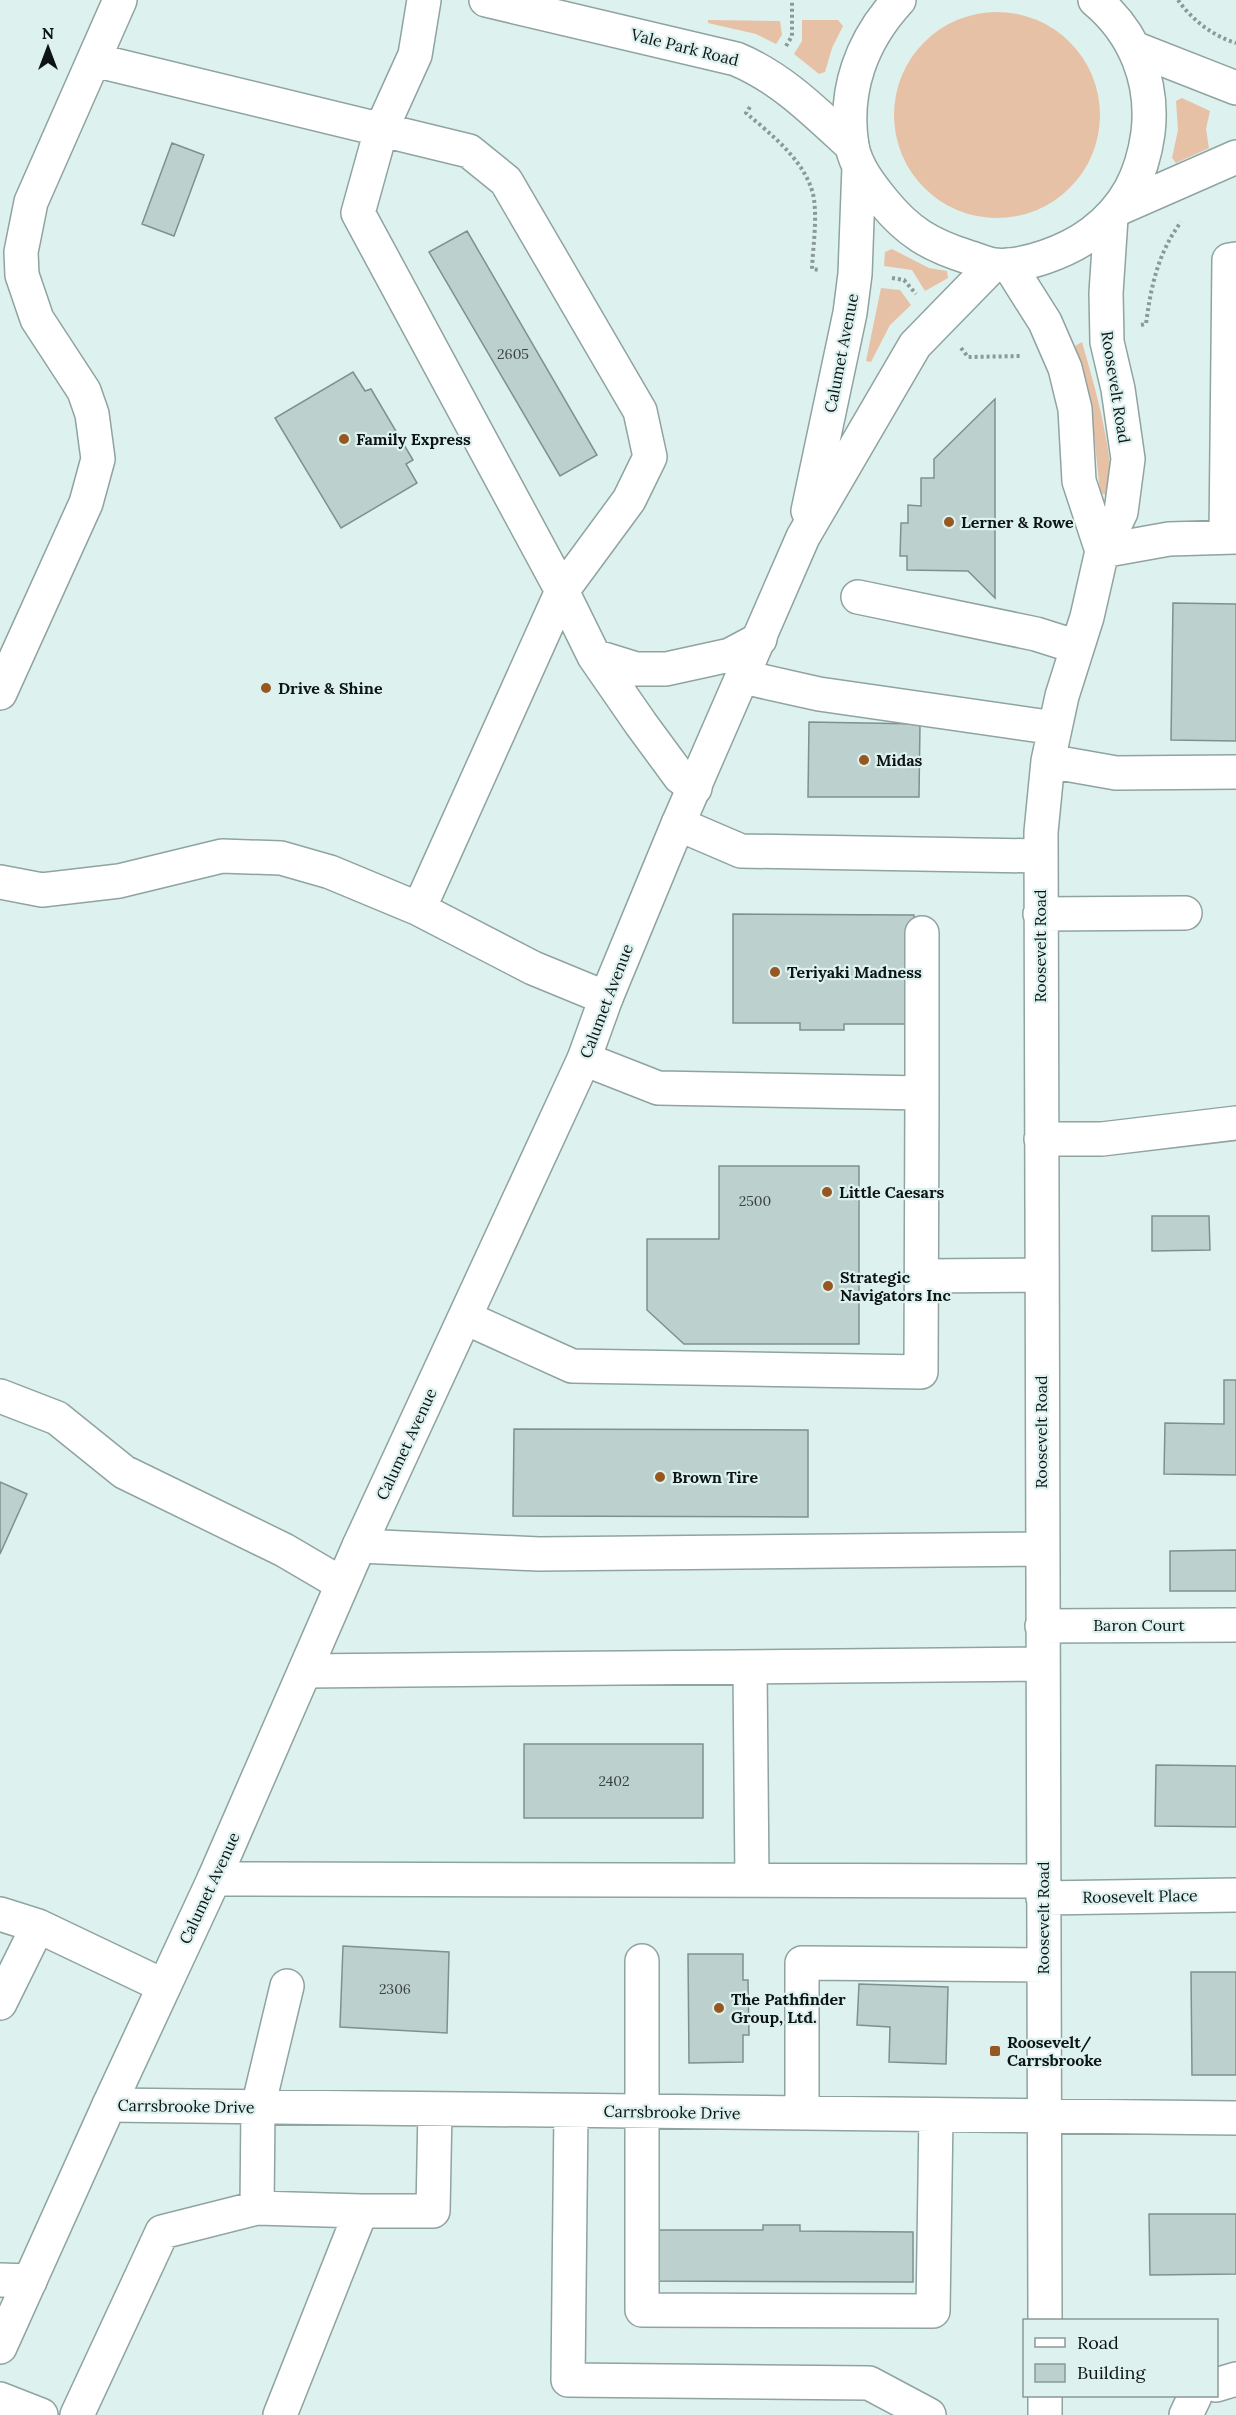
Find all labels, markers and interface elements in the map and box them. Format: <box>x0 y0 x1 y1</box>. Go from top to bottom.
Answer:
north arrow <box>18 18 78 78</box>
text: N <box>42 23 54 43</box>
street label: Vale Park Road <box>628 24 741 70</box>
street label: Calumet Avenue <box>820 291 862 414</box>
street label: Roosevelt Road <box>1097 330 1135 445</box>
house number: 2605 <box>497 345 529 363</box>
place label: Family Express <box>356 429 471 449</box>
marker: Family Express <box>337 432 351 446</box>
place label: Lerner & Rowe <box>961 512 1074 532</box>
marker: Lerner & Rowe <box>942 515 956 529</box>
place label: Drive & Shine <box>278 678 383 698</box>
marker: Drive & Shine <box>259 681 273 695</box>
place label: Midas <box>876 750 923 770</box>
marker: Midas <box>857 753 871 767</box>
street label: Roosevelt Road <box>1030 889 1050 1003</box>
street label: Calumet Avenue <box>575 941 637 1061</box>
place label: Teriyaki Madness <box>787 962 922 982</box>
marker: Teriyaki Madness <box>768 965 782 979</box>
place label: Little Caesars <box>839 1182 945 1202</box>
marker: Little Caesars <box>820 1185 834 1199</box>
house number: 2500 <box>739 1192 771 1210</box>
place label: Strategic Navigators Inc <box>840 1267 952 1305</box>
marker: Strategic Navigators Inc <box>821 1279 835 1293</box>
street label: Roosevelt Road <box>1031 1375 1051 1489</box>
street label: Calumet Avenue <box>371 1385 441 1503</box>
place label: Brown Tire <box>672 1467 758 1487</box>
marker: Brown Tire <box>653 1470 667 1484</box>
street label: Baron Court <box>1093 1615 1186 1635</box>
house number: 2402 <box>599 1772 629 1790</box>
street label: Calumet Avenue <box>174 1829 244 1947</box>
street label: Roosevelt Road <box>1033 1861 1053 1975</box>
street label: Roosevelt Place <box>1082 1885 1198 1907</box>
house number: 2306 <box>379 1980 411 1998</box>
place label: The Pathfinder Group, Ltd. <box>731 1989 846 2027</box>
marker: The Pathfinder Group, Ltd. <box>712 2001 726 2015</box>
place label: Roosevelt/ Carrsbrooke <box>1007 2032 1102 2070</box>
marker: Roosevelt/ Carrsbrooke <box>988 2044 1002 2058</box>
street label: Carrsbrooke Drive <box>117 2095 255 2117</box>
street label: Carrsbrooke Drive <box>603 2101 741 2123</box>
legend <box>1023 2319 1218 2397</box>
text: Road <box>1077 2331 1119 2354</box>
text: Building <box>1077 2361 1147 2384</box>

